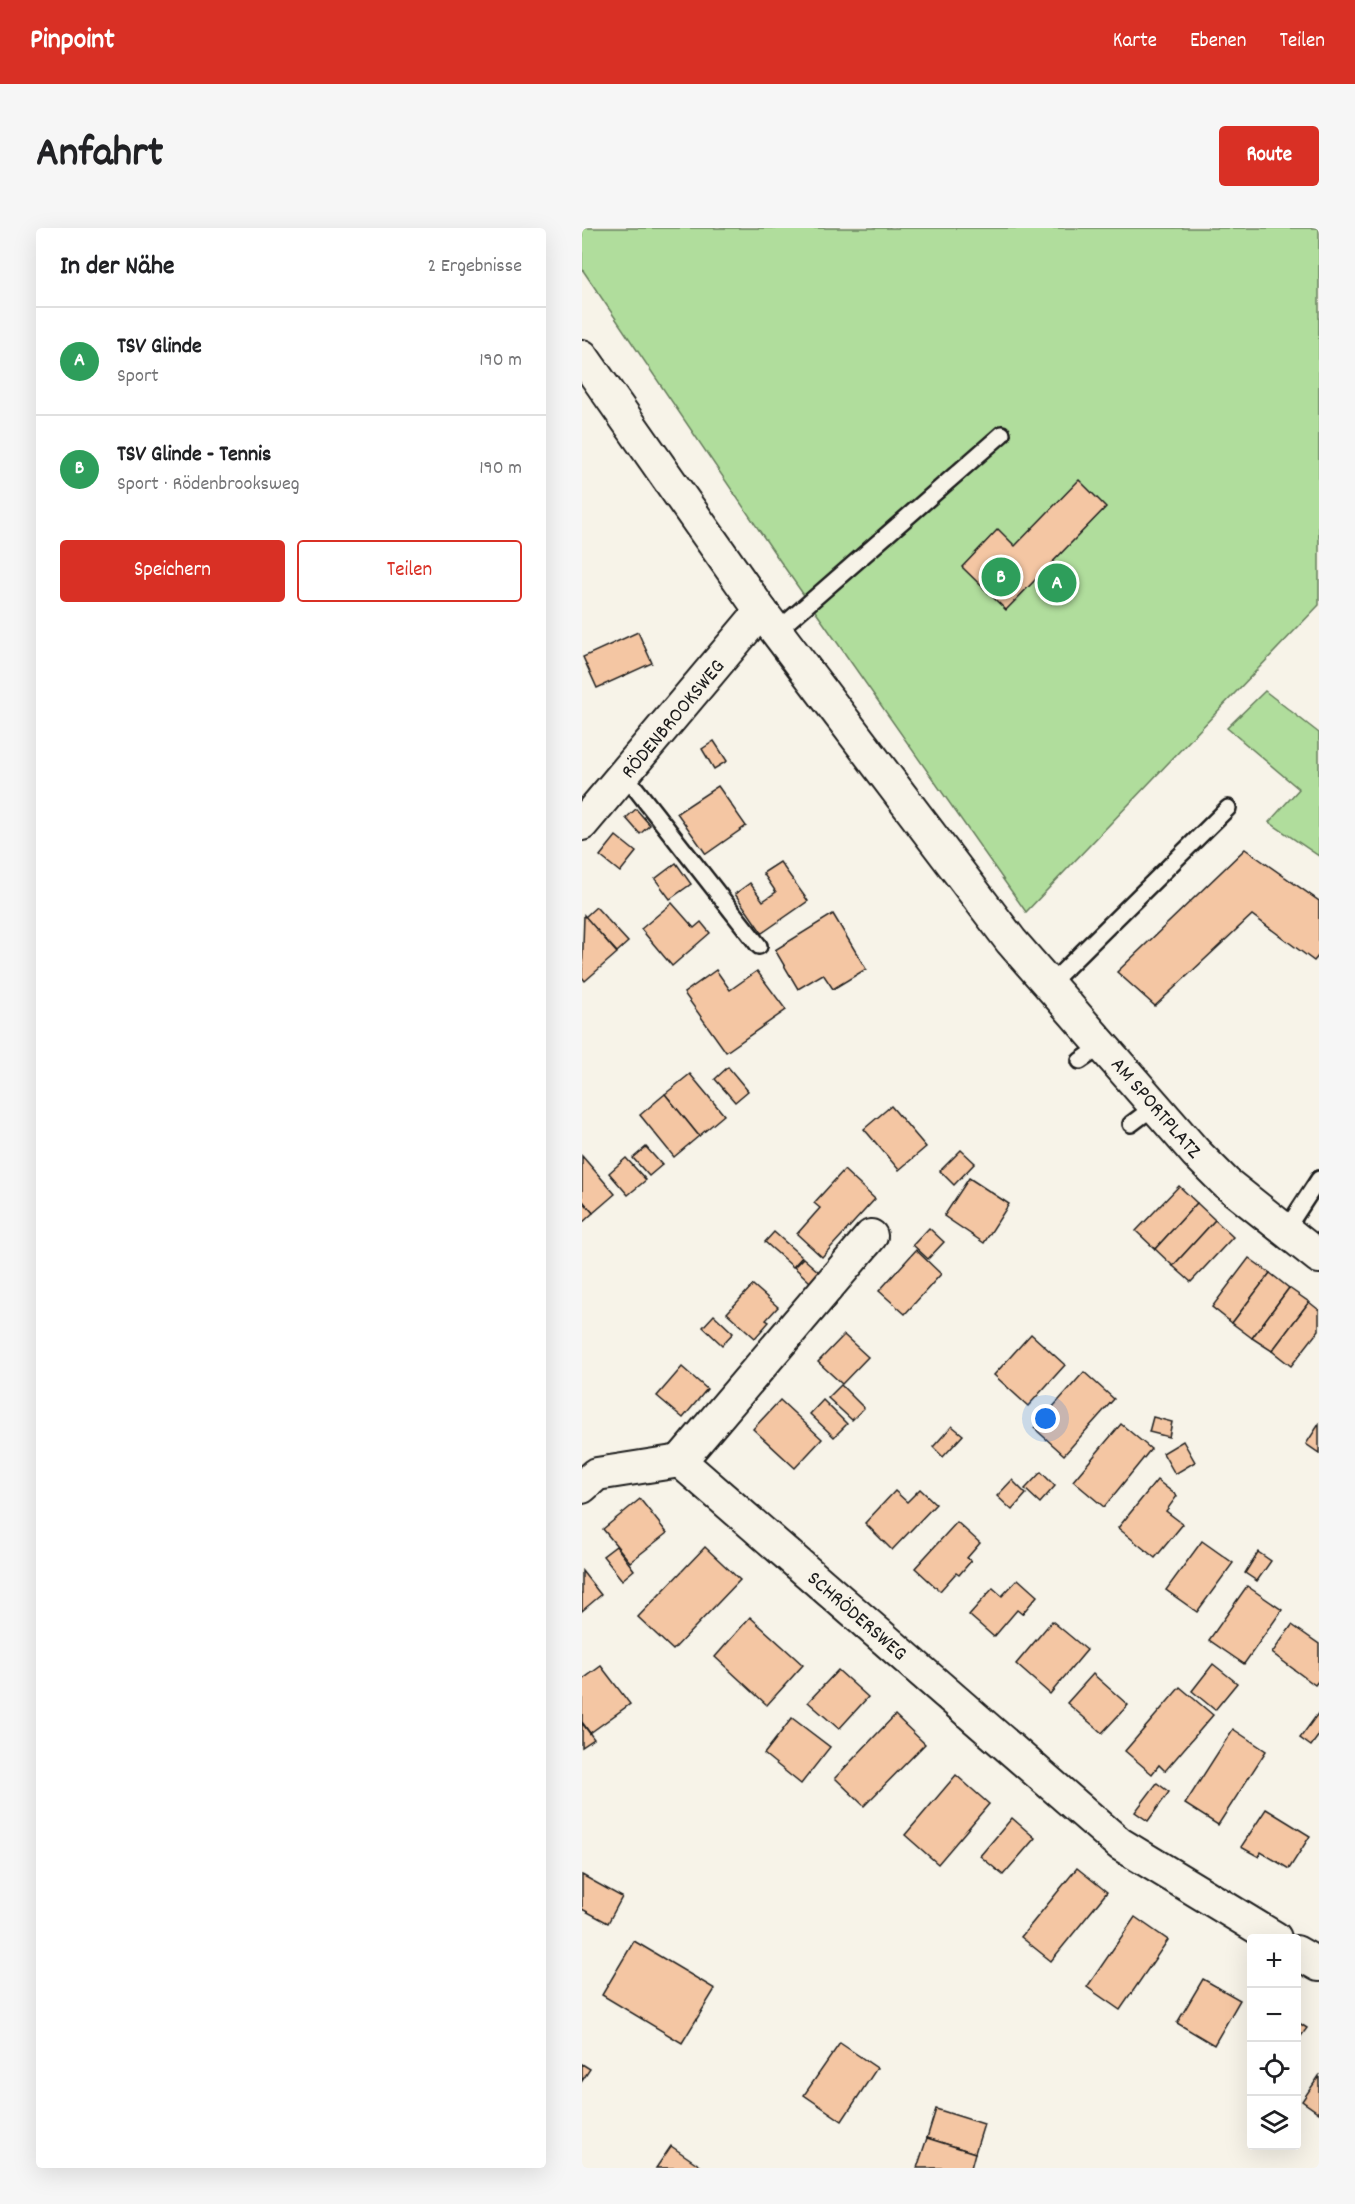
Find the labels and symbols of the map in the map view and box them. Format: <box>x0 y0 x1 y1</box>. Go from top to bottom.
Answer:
pin: B <box>982 554 1020 600</box>
pin: A <box>1038 560 1076 606</box>
street label: RÖDENBROOKSWEG <box>615 654 733 786</box>
street label: AM SPORTPLATZ <box>1102 1052 1208 1167</box>
your location <box>1031 1404 1060 1433</box>
street label: SCHRÖDERSWEG <box>799 1565 913 1669</box>

